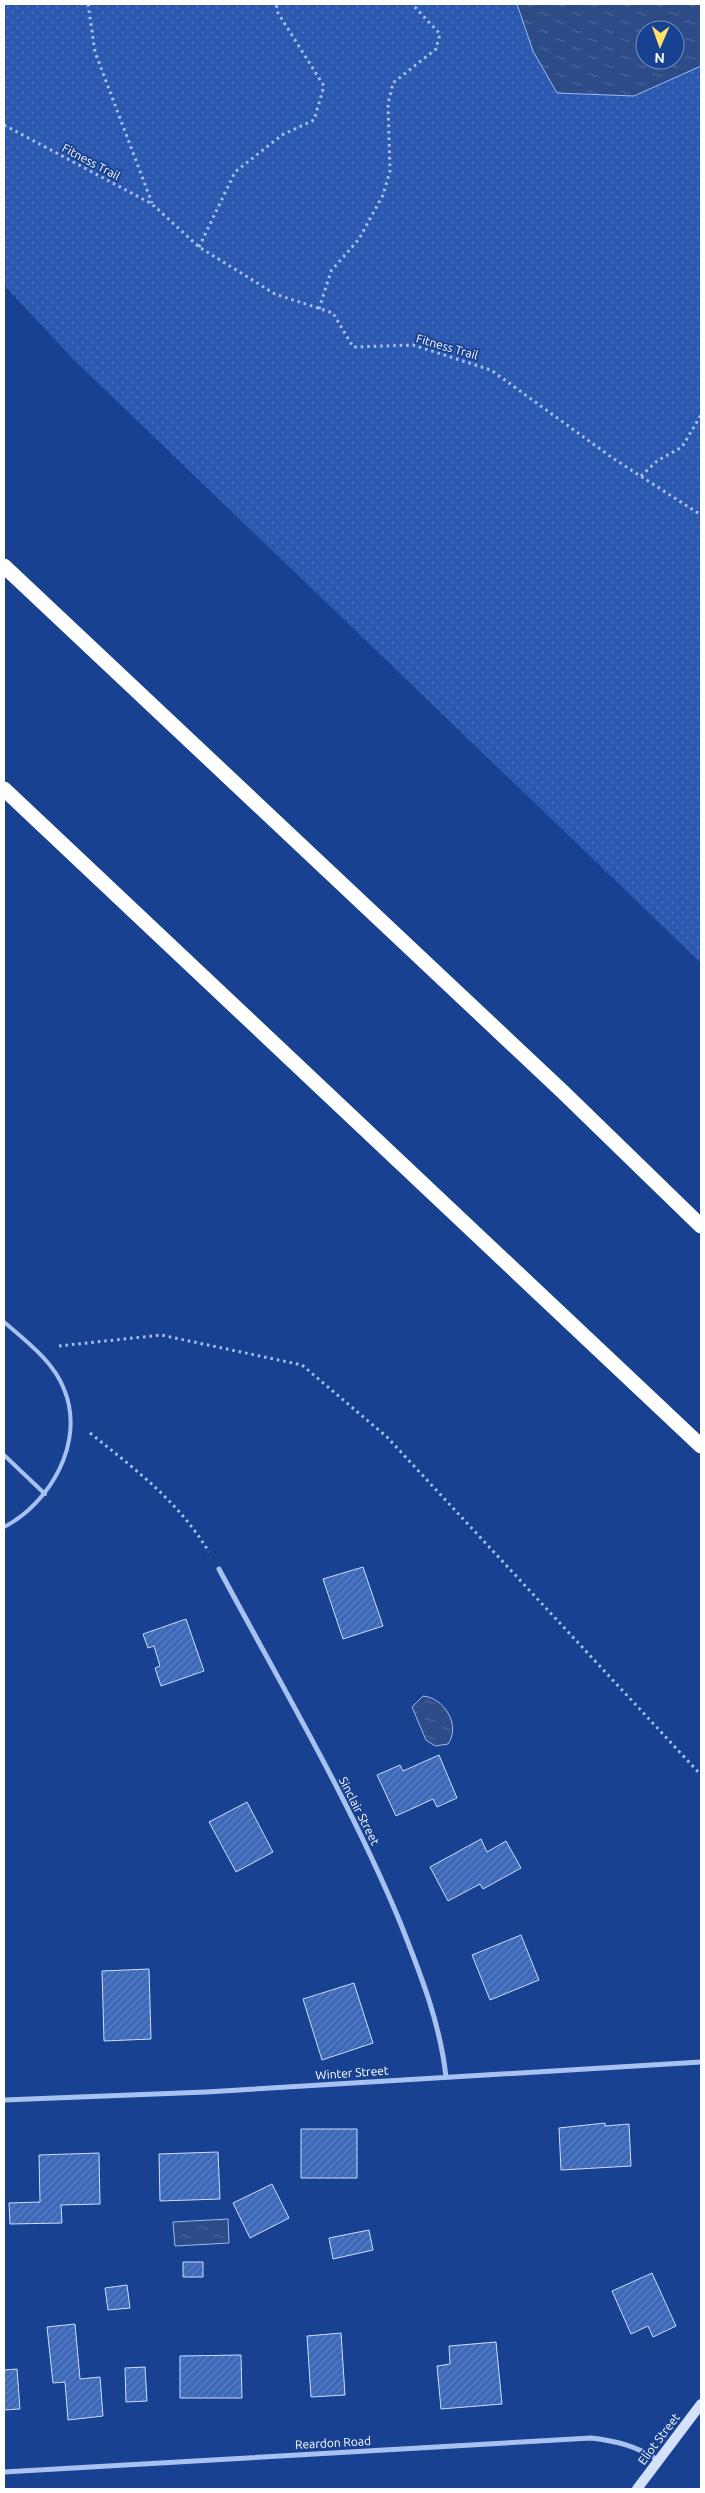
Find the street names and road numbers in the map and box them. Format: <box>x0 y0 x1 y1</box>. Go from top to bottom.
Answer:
street label: Fitness Trail <box>60 141 122 182</box>
street label: Fitness Trail <box>415 332 480 362</box>
street label: Sinclair Street <box>337 1775 382 1847</box>
street label: Winter Street <box>315 2063 389 2082</box>
street label: Eliot Street <box>635 2410 682 2467</box>
street label: Reardon Road <box>295 2434 371 2451</box>

